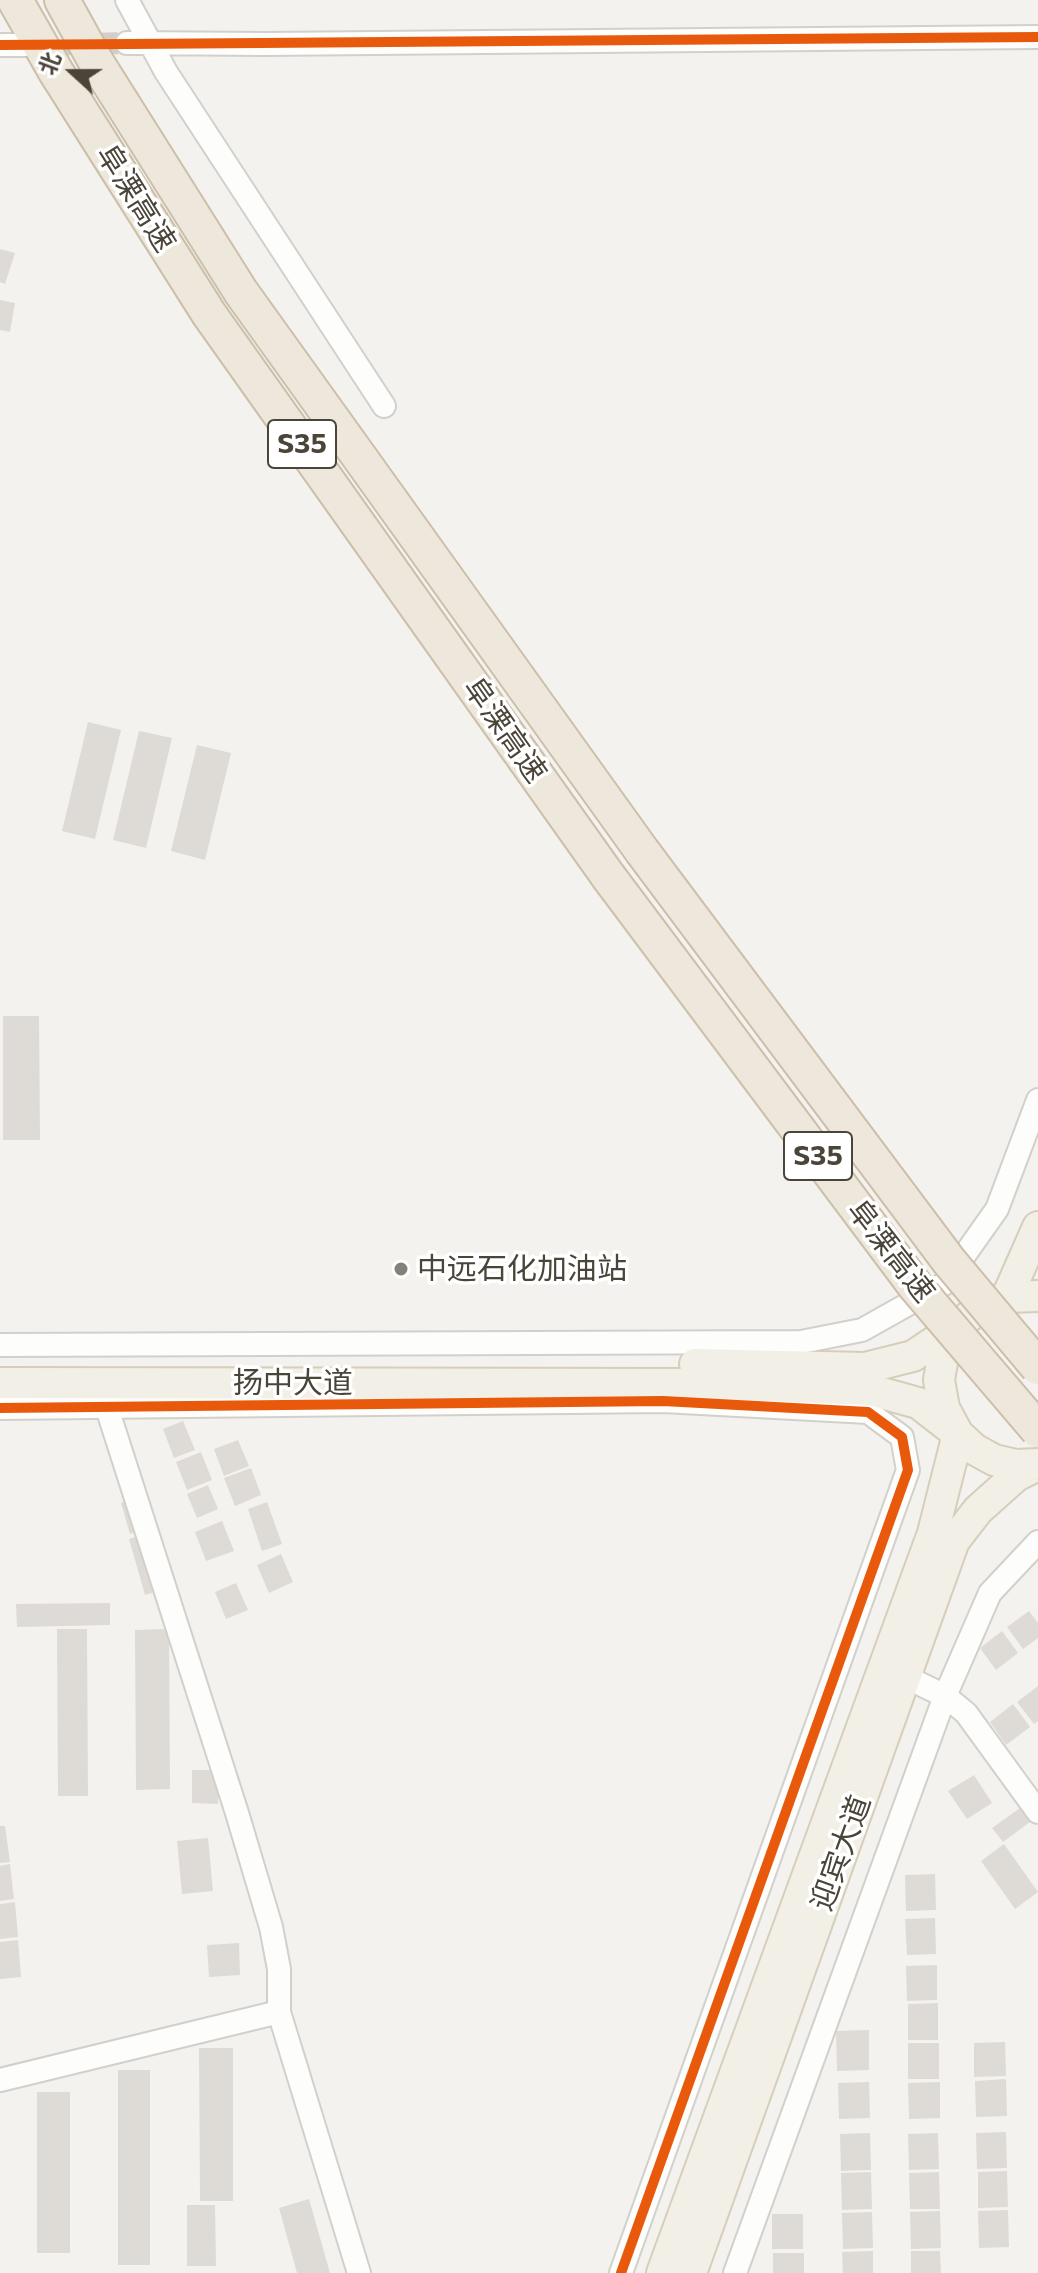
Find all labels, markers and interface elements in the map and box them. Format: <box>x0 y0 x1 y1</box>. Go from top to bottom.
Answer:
north arrow <box>32 32 112 112</box>
text: 北 <box>33 48 66 78</box>
street label: 阜溧高速 <box>89 138 183 258</box>
road number: S35 <box>268 420 336 468</box>
street label: 阜溧高速 <box>456 671 554 789</box>
road number: S35 <box>784 1132 852 1180</box>
street label: 阜溧高速 <box>840 1193 942 1309</box>
place label: 中远石化加油站 <box>417 1251 627 1287</box>
marker: 中远石化加油站 <box>392 1260 410 1278</box>
street label: 扬中大道 <box>233 1365 353 1401</box>
street label: 迎宾大道 <box>804 1790 878 1916</box>

